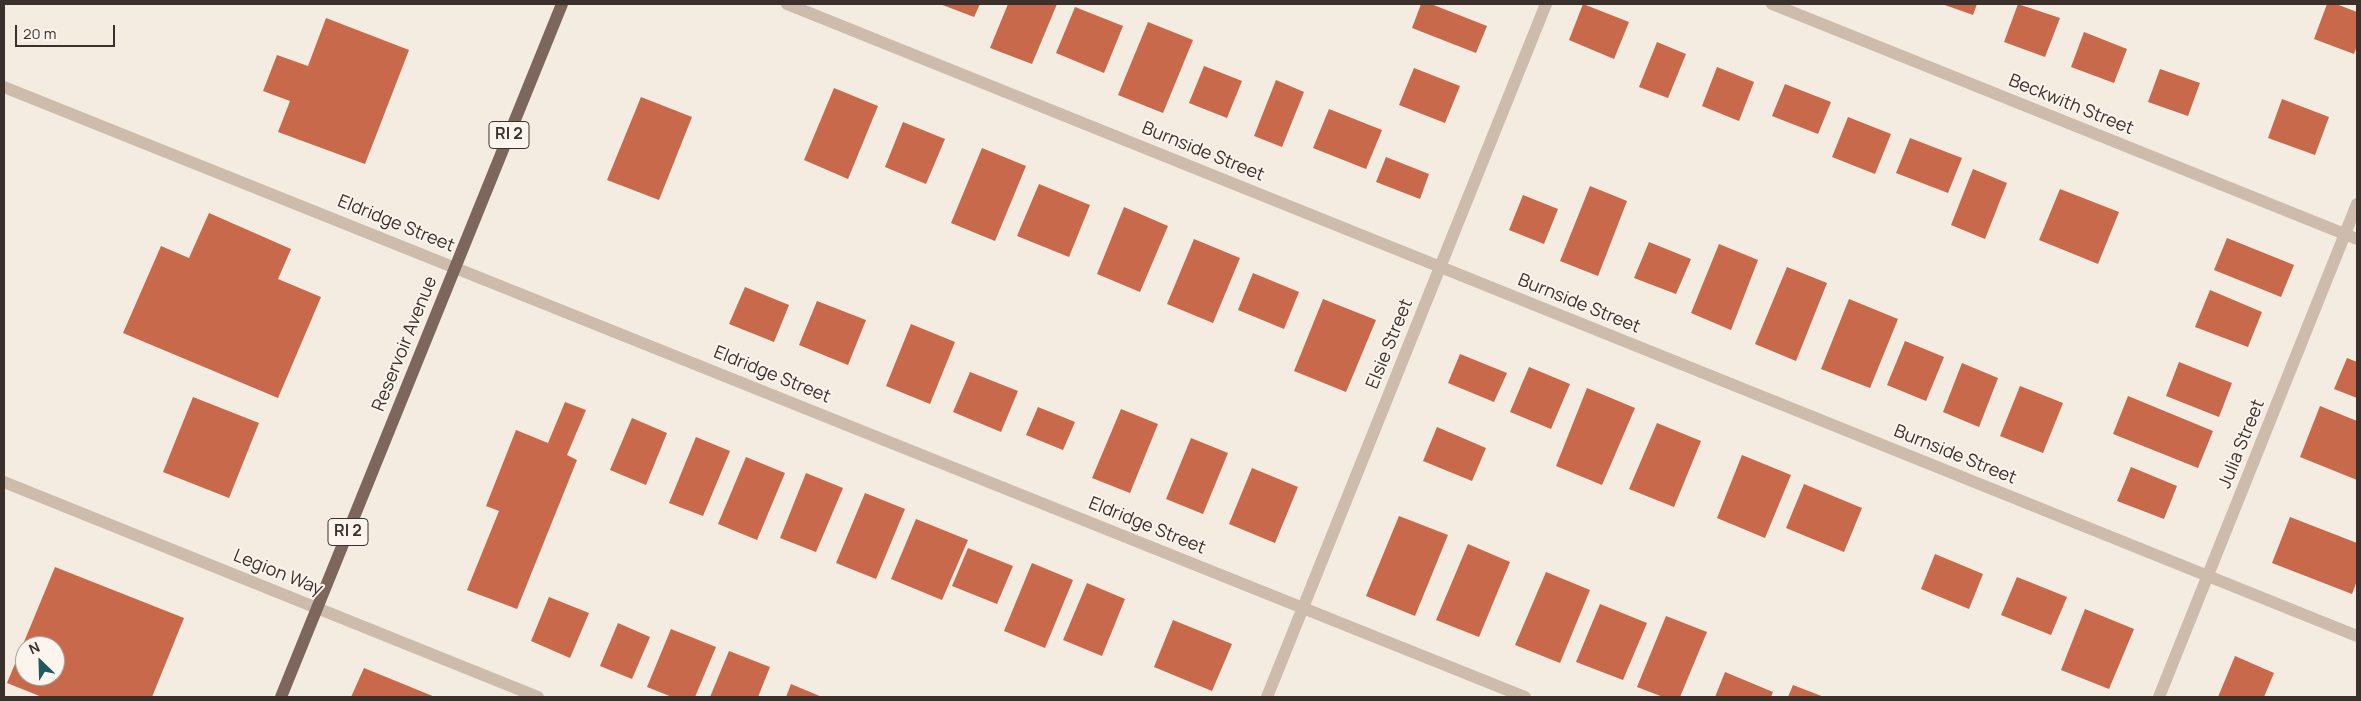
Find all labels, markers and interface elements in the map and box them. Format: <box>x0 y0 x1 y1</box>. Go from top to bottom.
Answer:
scale bar <box>18 15 118 47</box>
text: 20 m <box>23 23 56 44</box>
street label: Beckwith Street <box>2005 70 2137 140</box>
street label: Burnside Street <box>1139 118 1267 186</box>
road number: RI 2 <box>489 122 529 148</box>
street label: Eldridge Street <box>334 191 458 257</box>
street label: Burnside Street <box>1515 270 1643 338</box>
street label: Reservoir Avenue <box>368 273 442 415</box>
street label: Elsie Street <box>1362 296 1418 392</box>
street label: Eldridge Street <box>710 342 834 408</box>
street label: Julia Street <box>2214 396 2270 492</box>
street label: Burnside Street <box>1891 421 2019 489</box>
street label: Eldridge Street <box>1085 493 1209 559</box>
road number: RI 2 <box>328 518 368 546</box>
street label: Legion Way <box>230 545 326 601</box>
north arrow <box>15 636 65 686</box>
text: N <box>26 637 43 658</box>

